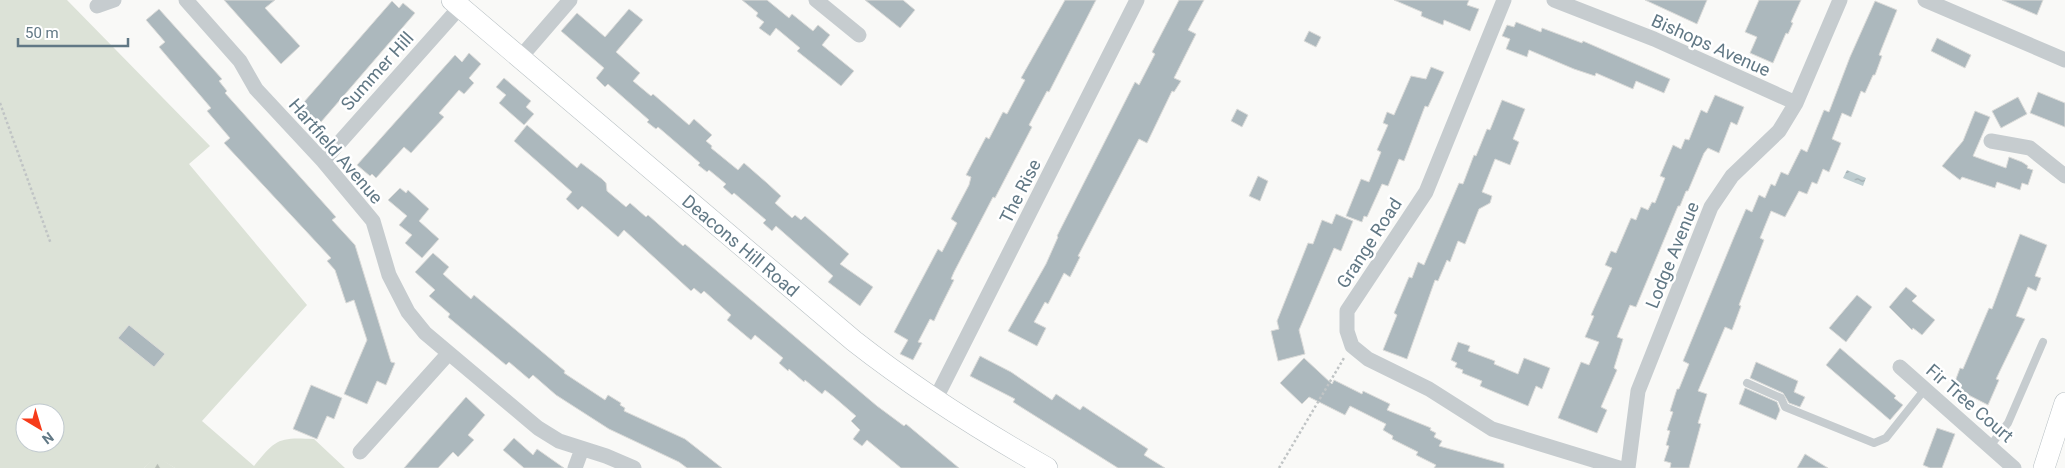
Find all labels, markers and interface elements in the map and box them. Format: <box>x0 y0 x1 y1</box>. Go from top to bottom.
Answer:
street label: Bishops Avenue <box>1648 9 1774 81</box>
scale bar <box>18 15 128 47</box>
text: 50 m <box>25 24 59 42</box>
street label: Summer Hill <box>336 27 418 115</box>
street label: Hartfield Avenue <box>285 94 387 208</box>
street label: The Rise <box>995 156 1045 226</box>
street label: Deacons Hill Road <box>678 190 804 301</box>
street label: Grange Road <box>1332 194 1406 292</box>
street label: Lodge Avenue <box>1641 199 1703 311</box>
street label: Fir Tree Court <box>1922 359 2018 447</box>
north arrow <box>15 403 65 453</box>
text: N <box>39 429 57 448</box>

